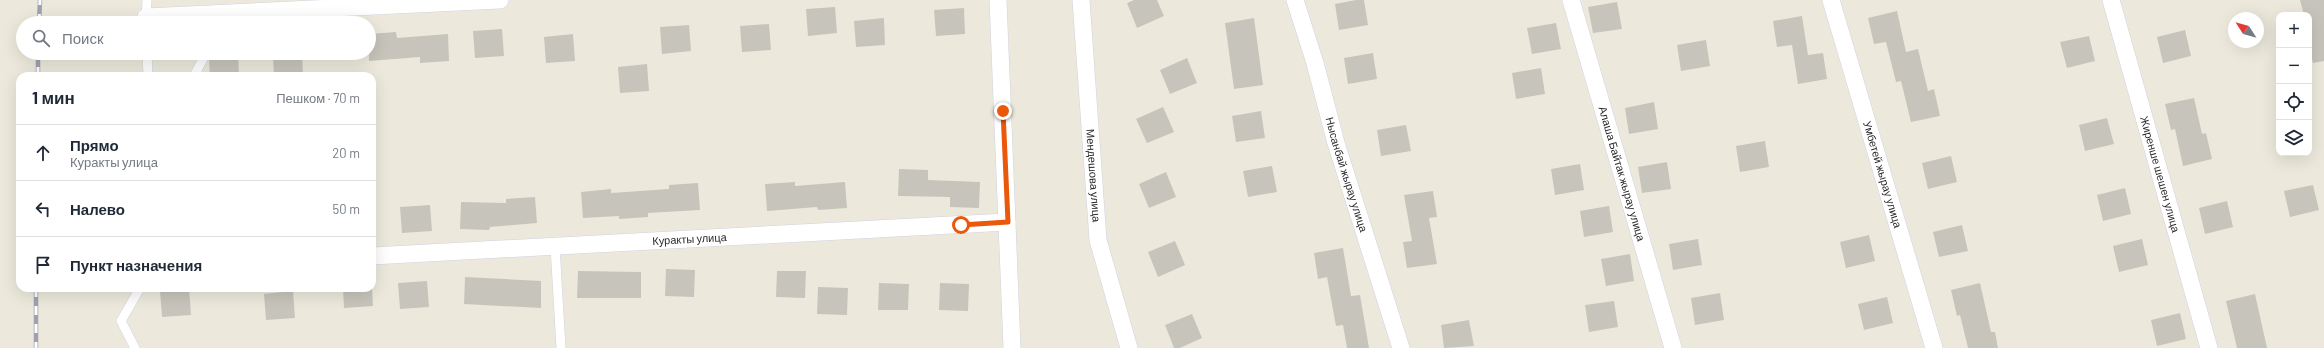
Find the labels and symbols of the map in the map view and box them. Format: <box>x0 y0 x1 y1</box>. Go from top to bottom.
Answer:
north arrow <box>2228 12 2264 48</box>
route end <box>994 102 1012 120</box>
street label: Алаша Байтак жырау улица <box>1596 105 1649 243</box>
street label: Жиренше шешен улица <box>2138 114 2183 235</box>
street label: Нысанбай жырау улица <box>1323 116 1371 234</box>
street label: Умбетей жырау улица <box>1861 119 1905 230</box>
street label: Мендешова улица <box>1084 129 1104 223</box>
route start <box>952 216 970 234</box>
street label: Куракты улица <box>652 230 728 247</box>

